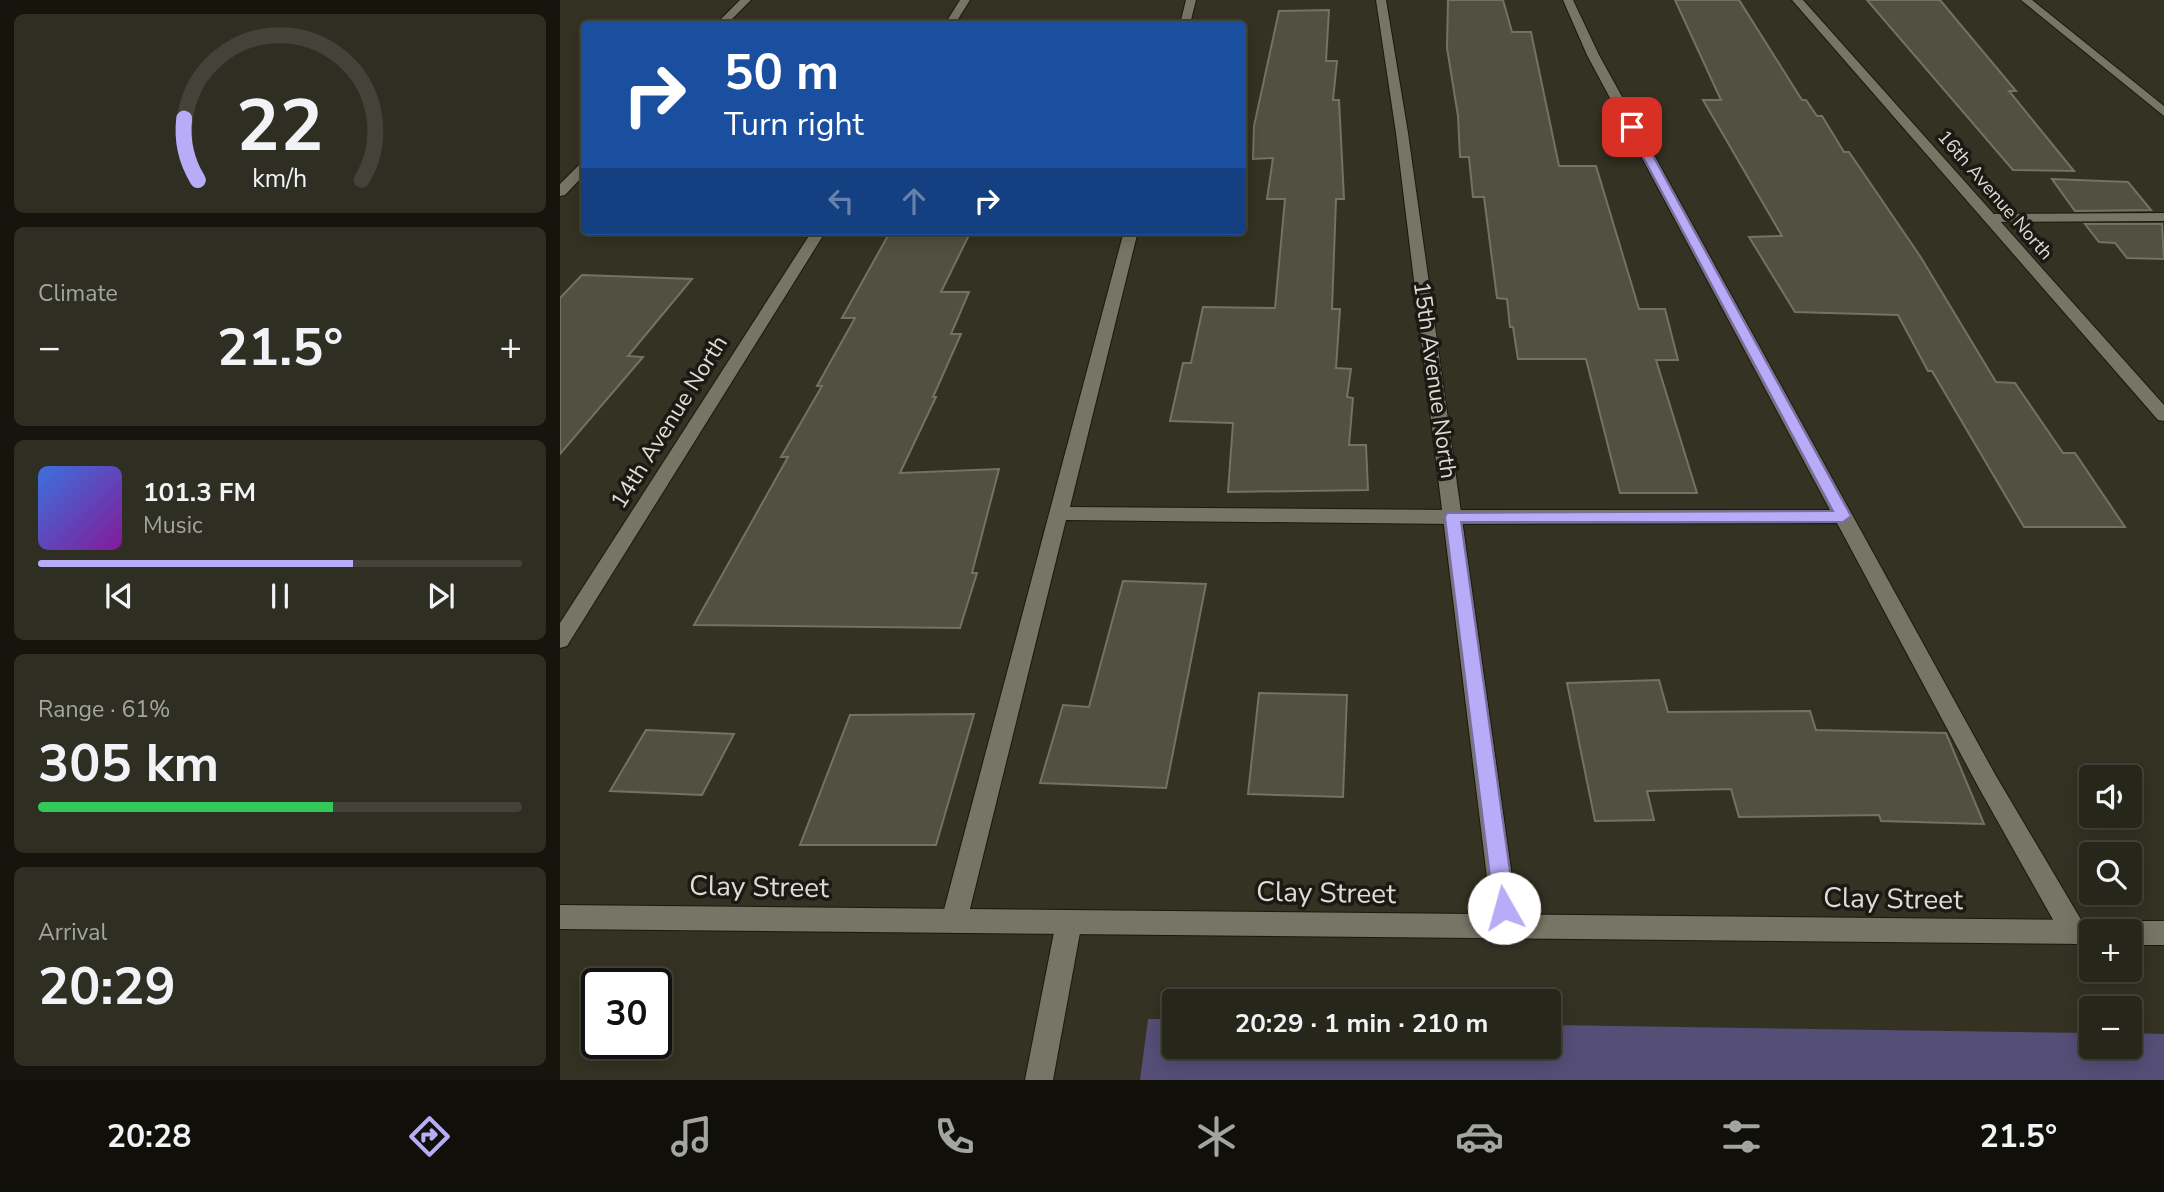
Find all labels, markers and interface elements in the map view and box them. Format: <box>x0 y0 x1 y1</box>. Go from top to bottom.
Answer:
text: 50 m <box>724 39 839 106</box>
icon: right <box>609 49 700 140</box>
text: 22 <box>236 76 324 176</box>
pin <box>1602 97 1662 157</box>
text: Turn right <box>724 103 864 146</box>
icon: arrive <box>1613 108 1651 146</box>
street label: 16th Avenue North <box>1931 125 2059 265</box>
text: km/h <box>252 161 308 195</box>
icon: left <box>822 182 860 220</box>
icon: ahead <box>895 182 933 220</box>
icon: right <box>968 182 1006 220</box>
text: Climate <box>38 278 118 309</box>
street label: 15th Avenue North <box>1406 280 1464 480</box>
text: 21.5° <box>217 312 343 383</box>
text: − <box>38 322 61 373</box>
text: + <box>499 322 522 373</box>
street label: 14th Avenue North <box>603 330 735 514</box>
text: 101.3 FM <box>143 475 256 510</box>
text: Music <box>143 510 203 541</box>
icon: previous <box>100 577 138 615</box>
icon: pause <box>261 577 299 615</box>
icon: next <box>422 577 460 615</box>
text: Range · 61% <box>38 694 170 725</box>
text: 305 km <box>38 728 219 799</box>
map controls <box>2079 765 2142 1059</box>
button: sound <box>2079 765 2142 828</box>
button: search <box>2079 842 2142 905</box>
street label: Clay Street <box>689 867 829 907</box>
position arrow <box>1467 871 1541 945</box>
street label: Clay Street <box>1256 873 1396 913</box>
street label: Clay Street <box>1823 879 1963 919</box>
text: Arrival <box>38 917 107 948</box>
button: + <box>2079 919 2142 982</box>
text: 20:29 <box>38 951 176 1022</box>
speed limit sign: 30 <box>581 968 672 1059</box>
button: − <box>2079 996 2142 1059</box>
text: 20:29 · 1 min · 210 m <box>1235 1006 1488 1041</box>
icon: directions <box>405 1112 454 1161</box>
icon: music <box>667 1112 716 1161</box>
icon: phone <box>930 1112 979 1161</box>
icon: climate <box>1192 1112 1241 1161</box>
icon: car <box>1455 1112 1504 1161</box>
icon: filters <box>1717 1112 1766 1161</box>
text: 20:28 <box>107 1115 191 1158</box>
text: 21.5° <box>1980 1115 2057 1158</box>

